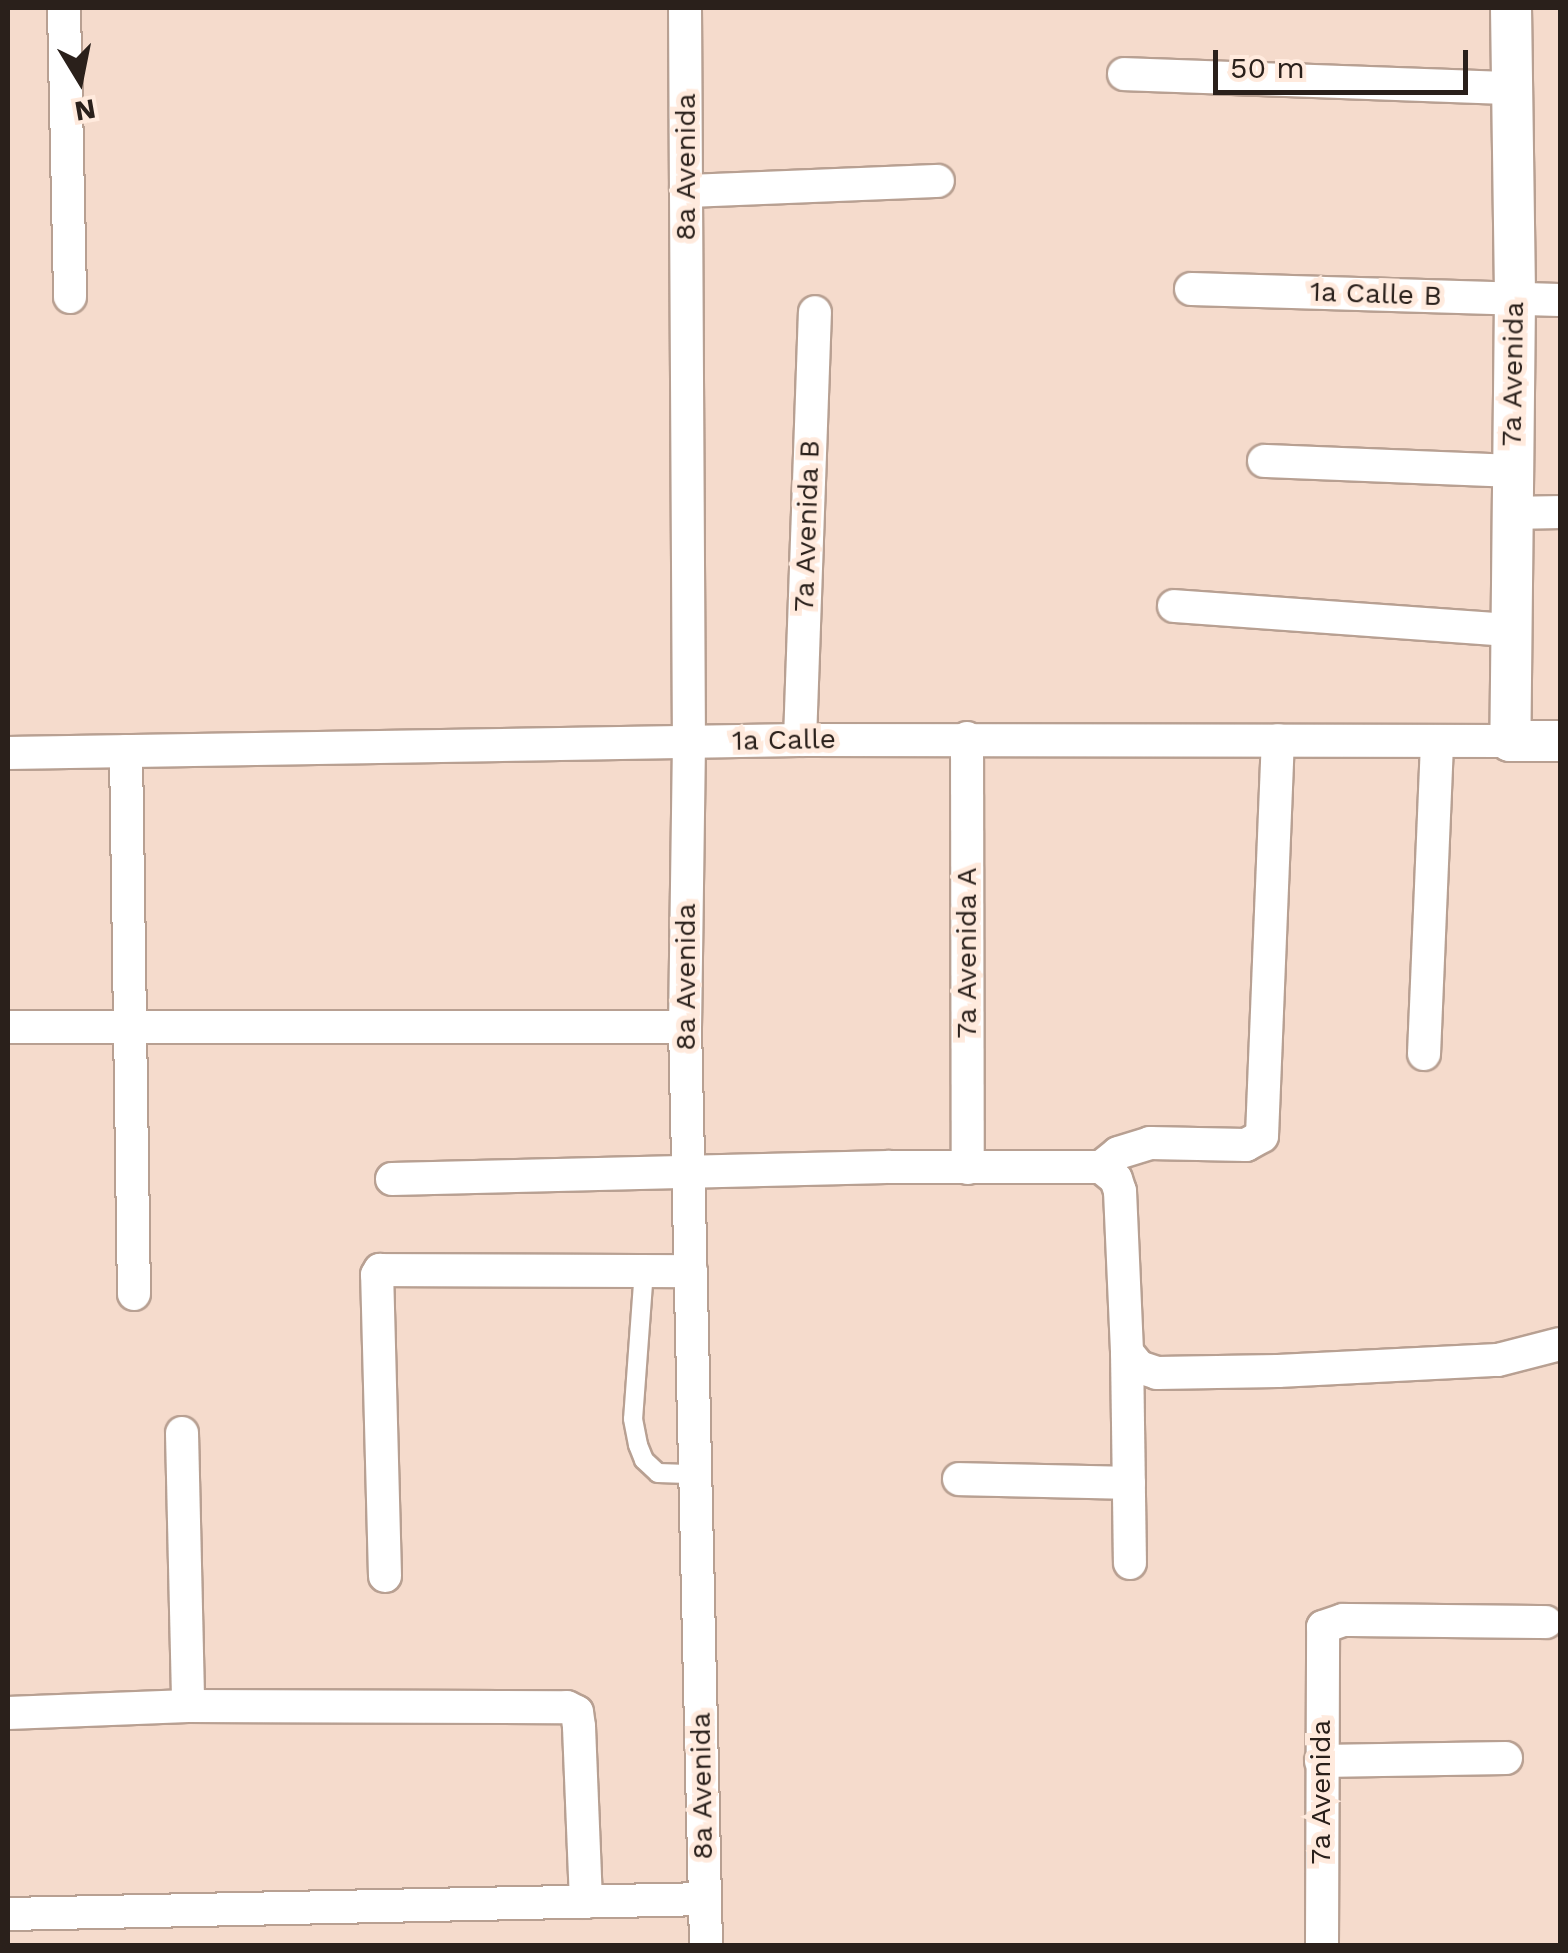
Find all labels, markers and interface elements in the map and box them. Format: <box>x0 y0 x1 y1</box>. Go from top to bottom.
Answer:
north arrow <box>30 30 130 130</box>
scale bar <box>1218 30 1473 92</box>
text: 50 m <box>1230 50 1305 85</box>
text: N <box>72 92 98 128</box>
street label: 8a Avenida <box>669 92 703 242</box>
street label: 1a Calle B <box>1309 275 1443 313</box>
street label: 7a Avenida <box>1495 300 1531 448</box>
street label: 7a Avenida B <box>787 438 827 614</box>
street label: 1a Calle <box>731 722 837 758</box>
street label: 7a Avenida A <box>950 866 984 1040</box>
street label: 8a Avenida <box>669 902 703 1052</box>
street label: 8a Avenida <box>684 1711 720 1861</box>
street label: 7a Avenida <box>1304 1719 1338 1865</box>

